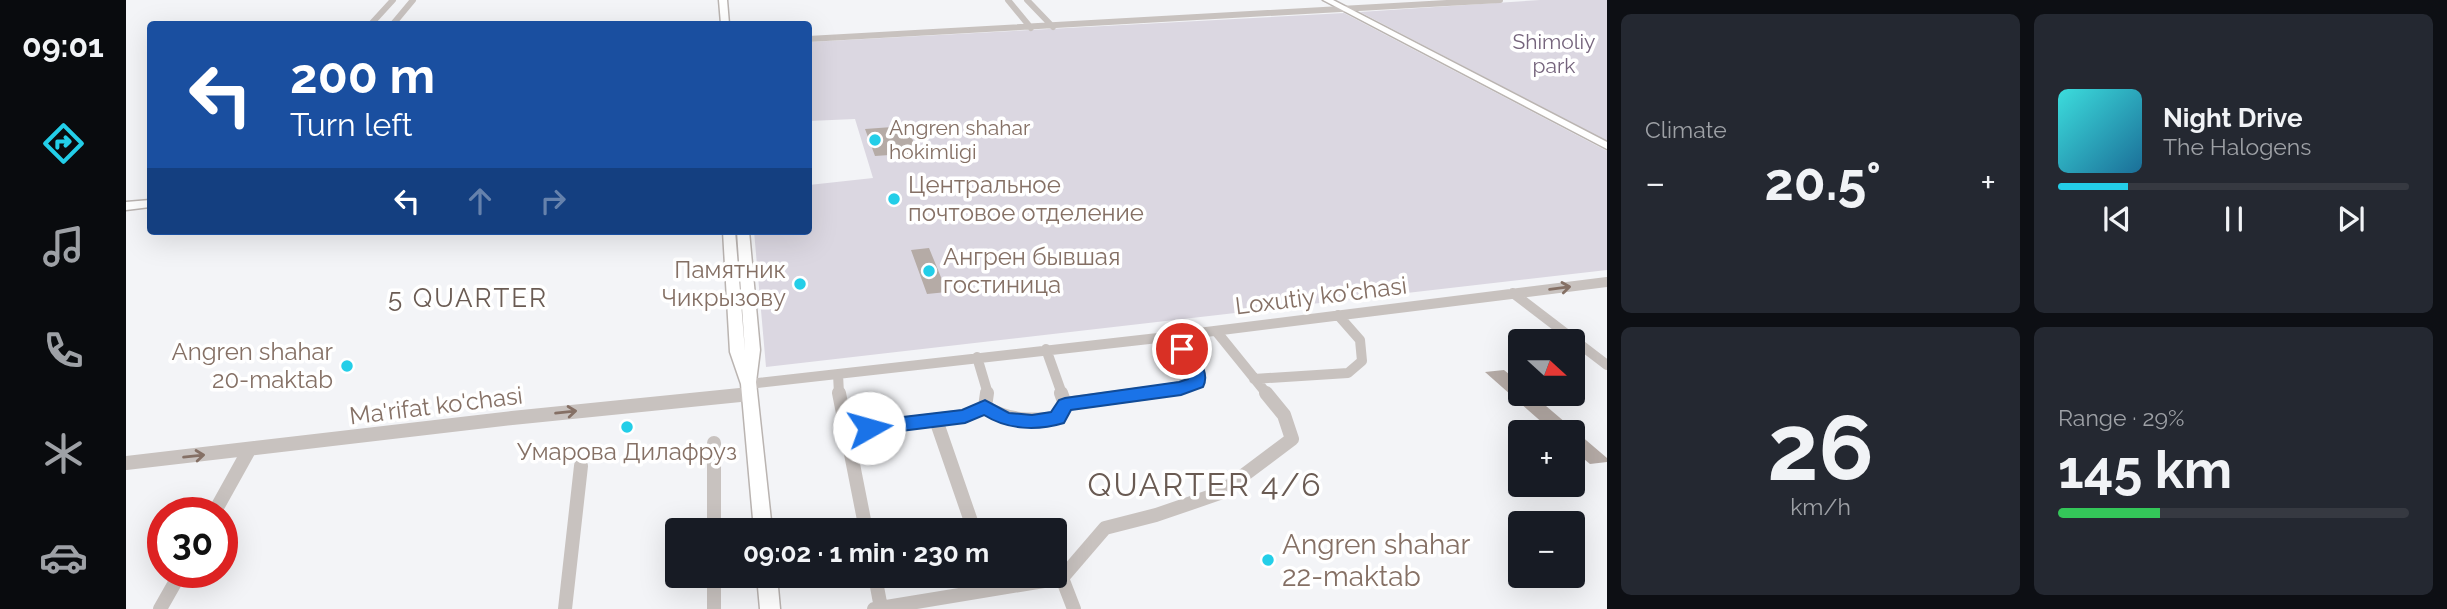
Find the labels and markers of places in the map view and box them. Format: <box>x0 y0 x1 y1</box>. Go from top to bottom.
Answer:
place label: Angren shahar hokimligi <box>889 115 1031 164</box>
marker: Angren shahar hokimligi <box>867 132 883 148</box>
place label: Центральное почтовое отделение <box>908 170 1144 227</box>
marker: Центральное почтовое отделение <box>886 191 902 207</box>
place label: Ангрен бывшая гостиница <box>943 242 1120 299</box>
place label: Памятник Чикрызову <box>662 255 786 312</box>
marker: Ангрен бывшая гостиница <box>921 263 937 279</box>
marker: Памятник Чикрызову <box>792 276 808 292</box>
pin <box>1152 319 1212 379</box>
place label: Angren shahar 20-maktab <box>172 337 334 394</box>
marker: Angren shahar 20-maktab <box>339 358 355 374</box>
marker: Умарова Дилафруз <box>619 419 635 435</box>
place label: Умарова Дилафруз <box>517 437 737 466</box>
place label: Angren shahar 22-maktab <box>1282 528 1471 593</box>
marker: Angren shahar 22-maktab <box>1260 552 1276 568</box>

